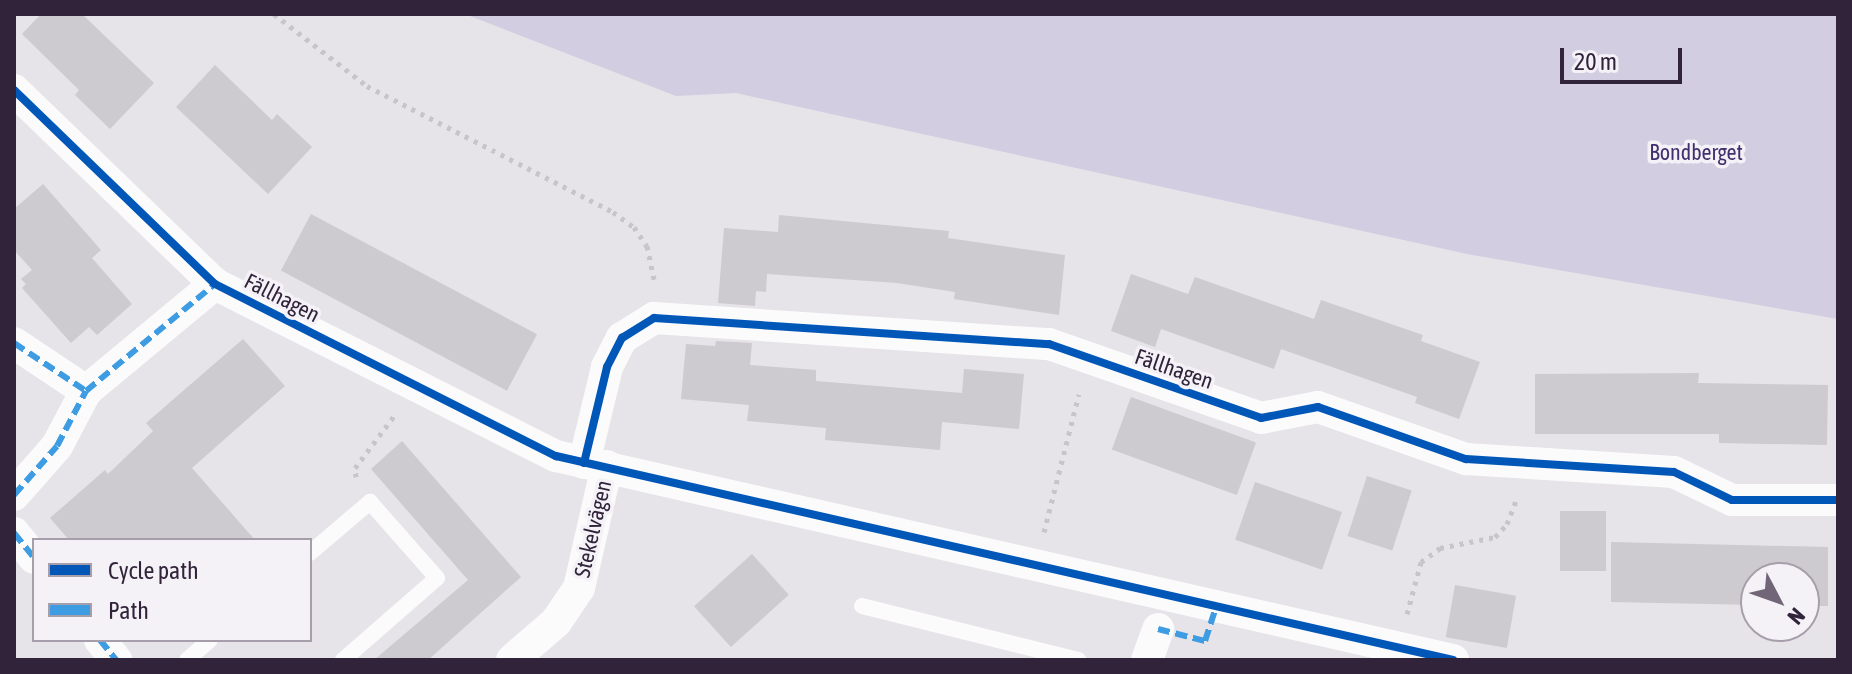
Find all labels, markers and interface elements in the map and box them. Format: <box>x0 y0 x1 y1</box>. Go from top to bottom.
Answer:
scale bar <box>1564 32 1686 82</box>
text: 20 m <box>1574 48 1617 75</box>
park label: Bondberget <box>1649 140 1743 166</box>
street label: Fällhagen <box>240 268 324 328</box>
street label: Fällhagen <box>1131 343 1217 395</box>
street label: Stekelvägen <box>569 478 617 580</box>
legend <box>32 538 312 642</box>
text: Cycle path <box>108 557 199 584</box>
north arrow <box>1740 562 1820 642</box>
text: Path <box>108 597 149 624</box>
text: N <box>1783 603 1811 630</box>

